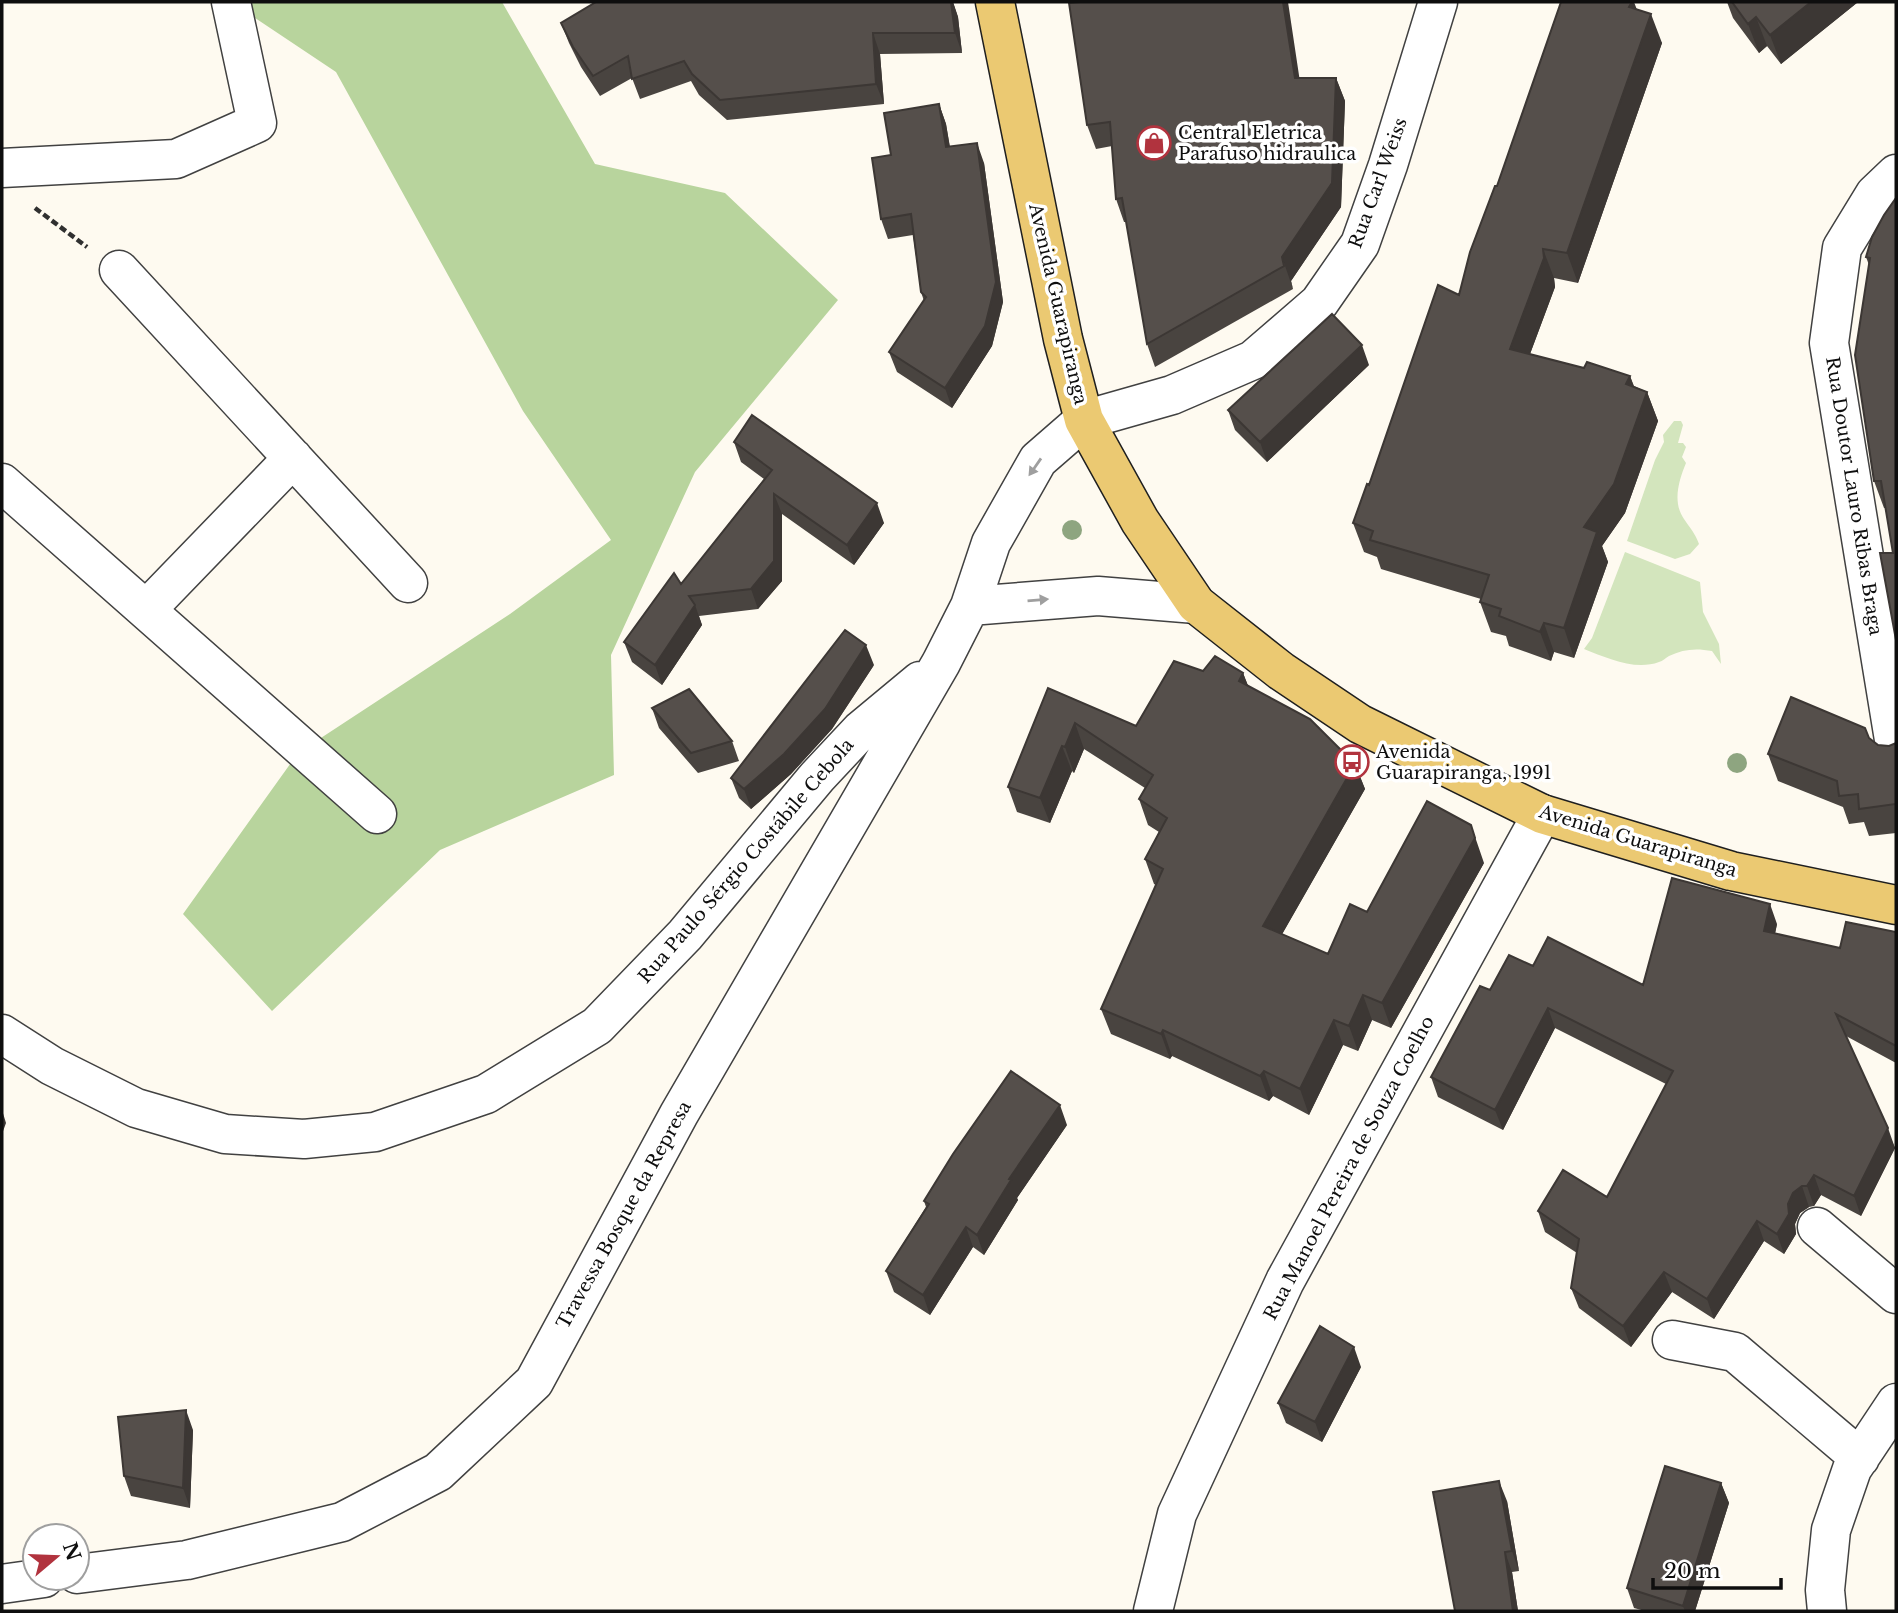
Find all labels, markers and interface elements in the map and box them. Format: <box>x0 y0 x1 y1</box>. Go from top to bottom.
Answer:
street label: Rua Carl Weiss <box>1344 115 1412 251</box>
place label: Central Eletrica Parafuso hidraulica <box>1178 122 1356 165</box>
shop icon: Central Eletrica Parafuso hidraulica <box>1135 124 1173 162</box>
street label: Avenida Guarapiranga <box>1024 200 1092 407</box>
street label: Rua Doutor Lauro Ribas Braga <box>1821 355 1887 637</box>
one-way arrow <box>1028 458 1042 476</box>
one-way arrow <box>1027 594 1049 605</box>
street label: Rua Paulo Sérgio Costábile Cebola <box>634 734 858 988</box>
place label: Avenida Guarapiranga, 1991 <box>1375 741 1552 784</box>
bus stop icon: Avenida Guarapiranga, 1991 <box>1333 743 1371 781</box>
street label: Avenida Guarapiranga <box>1535 800 1740 882</box>
street label: Rua Manoel Pereira de Souza Coelho <box>1259 1012 1439 1324</box>
street label: Travessa Bosque da Represa <box>552 1097 696 1333</box>
north arrow <box>21 1522 91 1592</box>
text: N <box>58 1539 85 1564</box>
scale bar <box>1653 1546 1781 1590</box>
text: 20 m <box>1664 1558 1721 1584</box>

